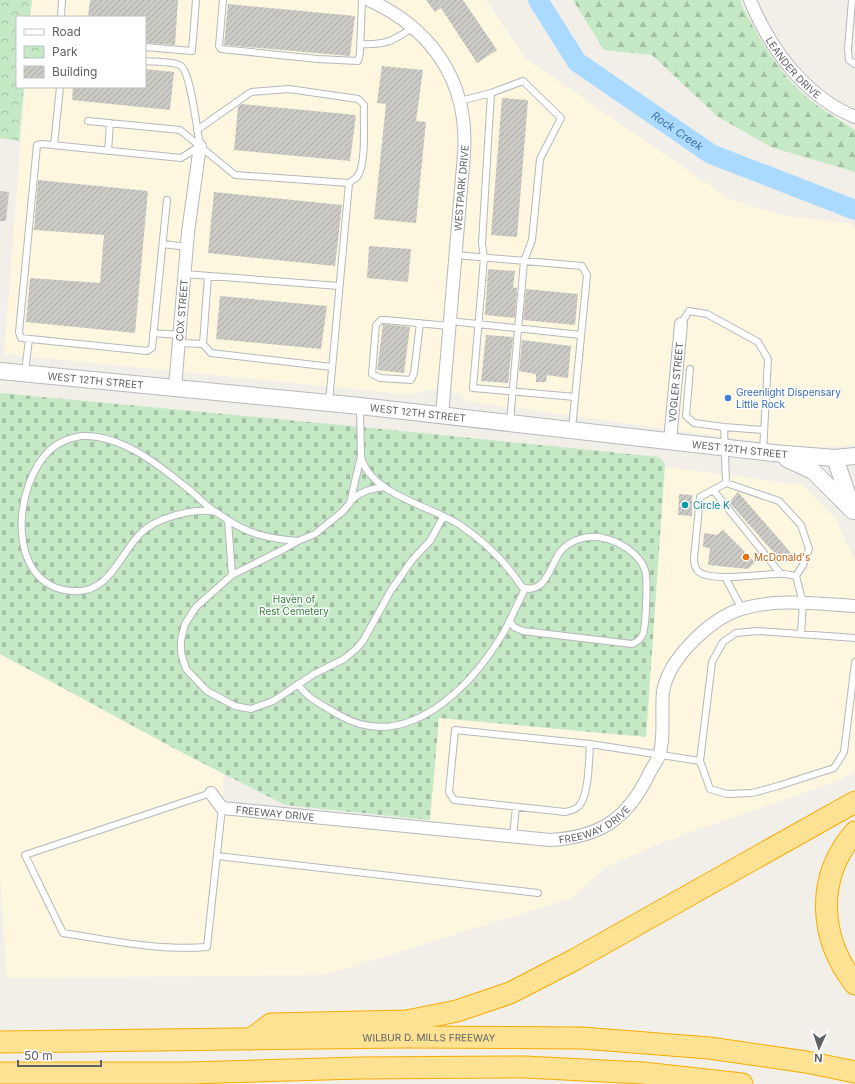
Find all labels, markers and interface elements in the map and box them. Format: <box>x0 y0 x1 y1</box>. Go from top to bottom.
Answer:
legend <box>16 16 146 88</box>
text: Road <box>52 24 81 39</box>
street label: LEANDER DRIVE <box>764 34 823 101</box>
text: Park <box>52 44 78 59</box>
text: Building <box>52 64 97 79</box>
water label: Rock Creek <box>649 108 707 154</box>
street label: WESTPARK DRIVE <box>451 144 471 232</box>
street label: COX STREET <box>173 279 190 342</box>
street label: VOGLER STREET <box>666 342 685 423</box>
street label: WEST 12TH STREET <box>47 370 144 391</box>
place label: Greenlight Dispensary Little Rock <box>736 386 841 410</box>
marker: Greenlight Dispensary Little Rock <box>723 393 733 403</box>
street label: WEST 12TH STREET <box>369 401 466 424</box>
street label: WEST 12TH STREET <box>691 438 788 460</box>
place label: Circle K <box>693 499 730 511</box>
marker: Circle K <box>680 500 690 510</box>
place label: McDonald's <box>754 551 810 563</box>
marker: McDonald's <box>741 552 751 562</box>
park label: Haven of Rest Cemetery <box>259 593 329 617</box>
street label: FREEWAY DRIVE <box>235 803 315 823</box>
street label: FREEWAY DRIVE <box>558 803 632 845</box>
north arrow <box>799 1028 839 1068</box>
street label: WILBUR D. MILLS FREEWAY <box>362 1031 496 1044</box>
scale bar <box>18 1042 101 1068</box>
text: 50 m <box>24 1048 53 1063</box>
text: N <box>814 1051 823 1065</box>

